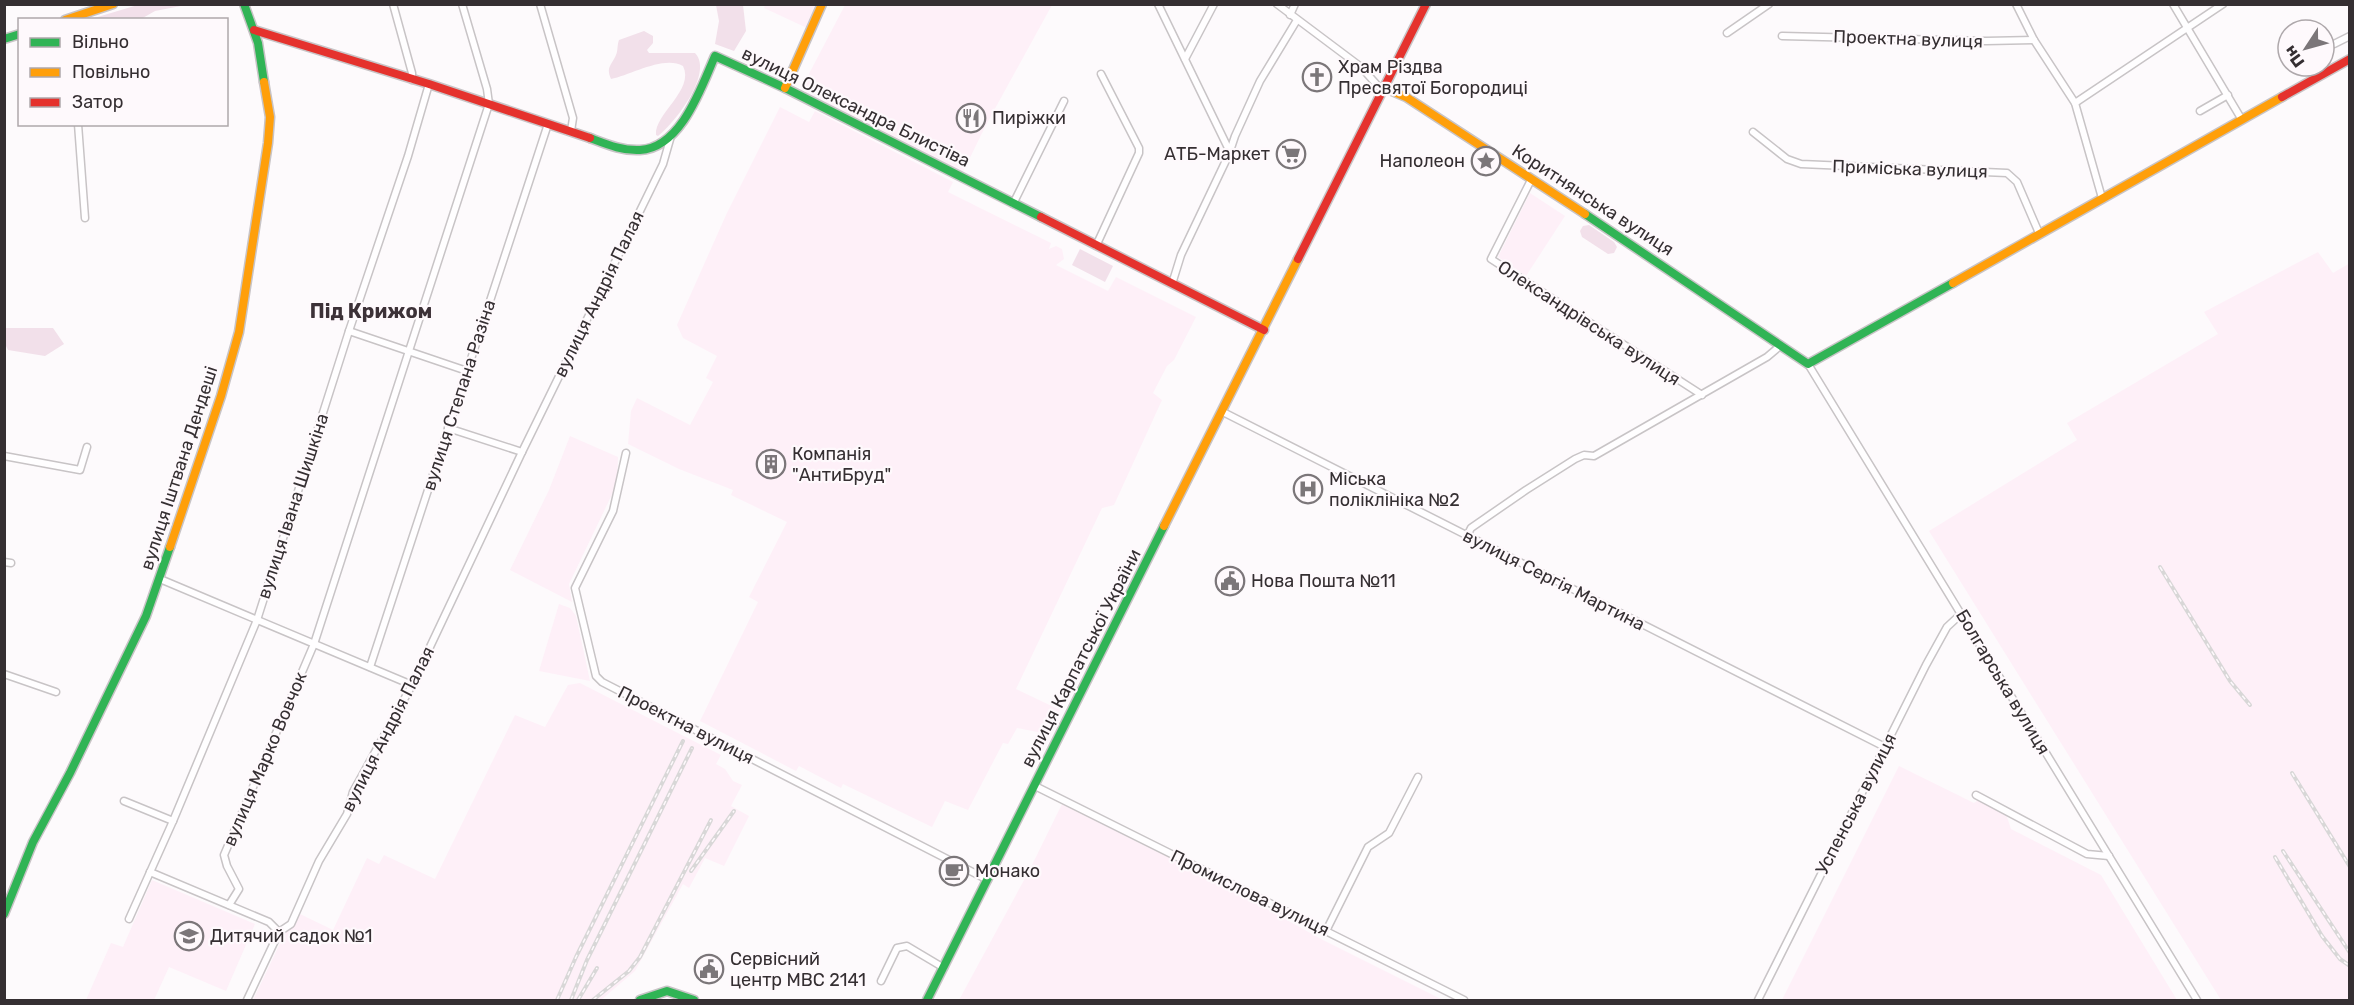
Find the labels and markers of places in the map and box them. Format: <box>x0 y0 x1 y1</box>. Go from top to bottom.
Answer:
place label: Храм Різдва Пресвятої Богородиці <box>1338 56 1528 99</box>
church icon: Храм Різдва Пресвятої Богородиці <box>1301 61 1333 93</box>
restaurant icon: Пиріжки <box>955 102 987 134</box>
place label: Пиріжки <box>992 107 1066 129</box>
supermarket icon: АТБ-Маркет <box>1275 138 1307 170</box>
place label: АТБ-Маркет <box>1164 143 1270 165</box>
place icon: Наполеон <box>1470 145 1502 177</box>
place label: Наполеон <box>1380 150 1465 172</box>
place label: Компанія "АнтиБруд" <box>792 443 891 486</box>
building icon: Компанія "АнтиБруд" <box>755 448 787 480</box>
place label: Міська поліклініка №2 <box>1329 468 1460 511</box>
hospital icon: Міська поліклініка №2 <box>1292 473 1324 505</box>
public building icon: Нова Пошта №11 <box>1214 565 1246 597</box>
place label: Нова Пошта №11 <box>1251 570 1396 592</box>
cafe icon: Монако <box>938 855 970 887</box>
place label: Монако <box>975 860 1040 882</box>
school or university icon: Дитячий садок №1 <box>173 920 205 952</box>
place label: Дитячий садок №1 <box>210 925 373 947</box>
place label: Сервісний центр МВС 2141 <box>730 948 866 991</box>
public building icon: Сервісний центр МВС 2141 <box>693 953 725 985</box>

